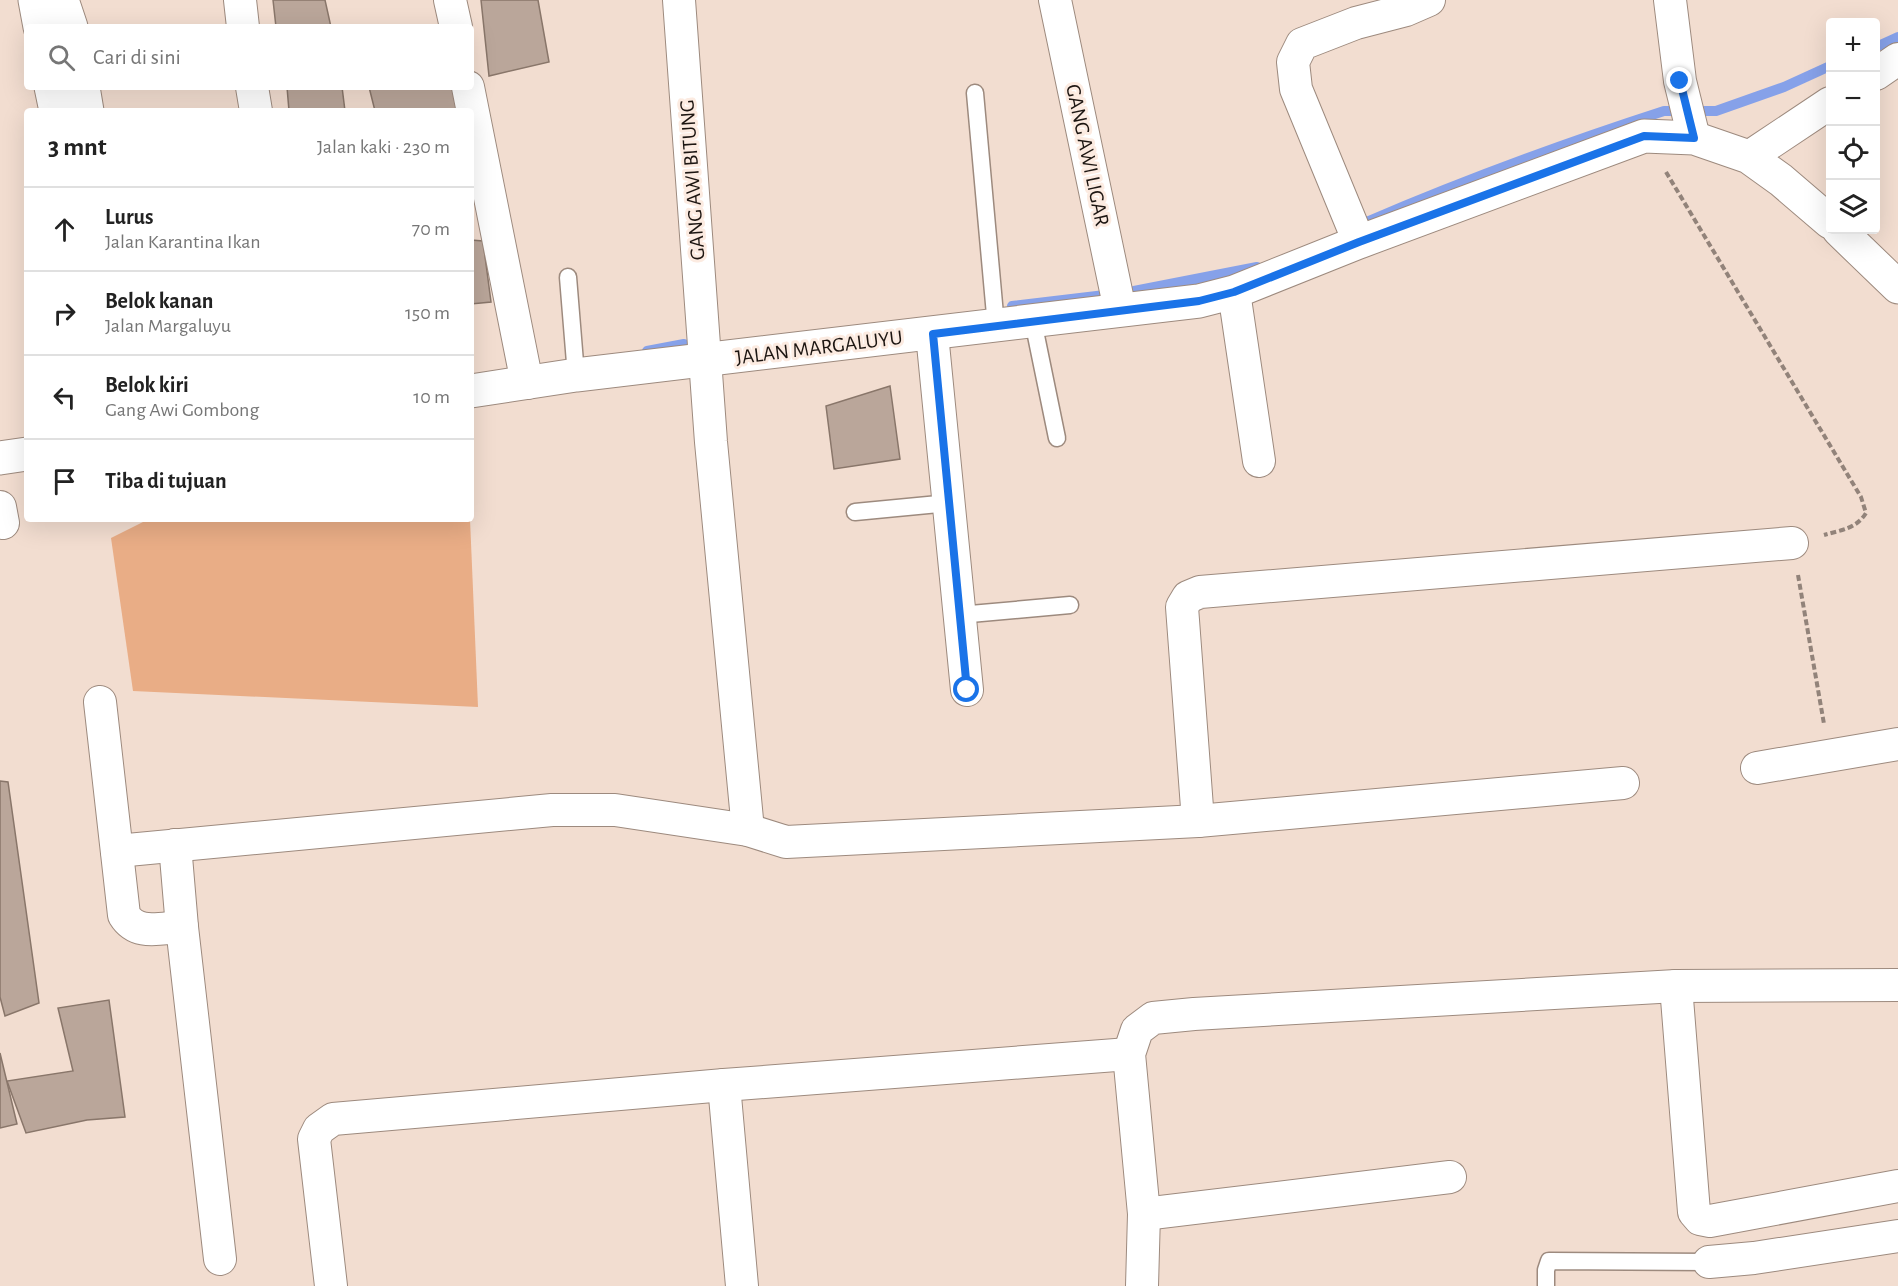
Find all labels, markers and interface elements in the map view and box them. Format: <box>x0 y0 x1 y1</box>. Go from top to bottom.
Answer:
map controls <box>1826 18 1880 234</box>
button: + <box>1826 18 1880 72</box>
search box <box>24 24 474 90</box>
icon: search <box>45 41 78 74</box>
text: Cari di sini <box>93 46 181 68</box>
route end <box>1666 67 1692 93</box>
button: − <box>1826 72 1880 126</box>
street label: GANG AWI LIGAR <box>1062 82 1113 228</box>
street label: GANG AWI BITUNG <box>676 99 709 261</box>
button: locate <box>1826 126 1880 180</box>
text: 3 mnt <box>48 134 107 160</box>
text: Jalan kaki · 230 m <box>317 137 450 157</box>
button: layers <box>1826 180 1880 234</box>
text: Lurus <box>105 206 154 228</box>
icon: ahead <box>48 213 81 246</box>
text: 70 m <box>412 219 450 239</box>
text: Jalan Karantina Ikan <box>105 232 261 252</box>
text: Belok kanan <box>105 290 213 312</box>
icon: right <box>48 297 81 330</box>
text: 150 m <box>405 303 450 323</box>
text: Jalan Margaluyu <box>105 316 231 336</box>
street label: JALAN MARGALUYU <box>734 327 904 368</box>
text: Belok kiri <box>105 374 189 396</box>
icon: left <box>48 381 81 414</box>
text: 10 m <box>413 387 450 407</box>
text: Gang Awi Gombong <box>105 400 259 420</box>
icon: arrive <box>48 465 81 498</box>
text: Tiba di tujuan <box>105 470 227 492</box>
route start <box>953 676 979 702</box>

